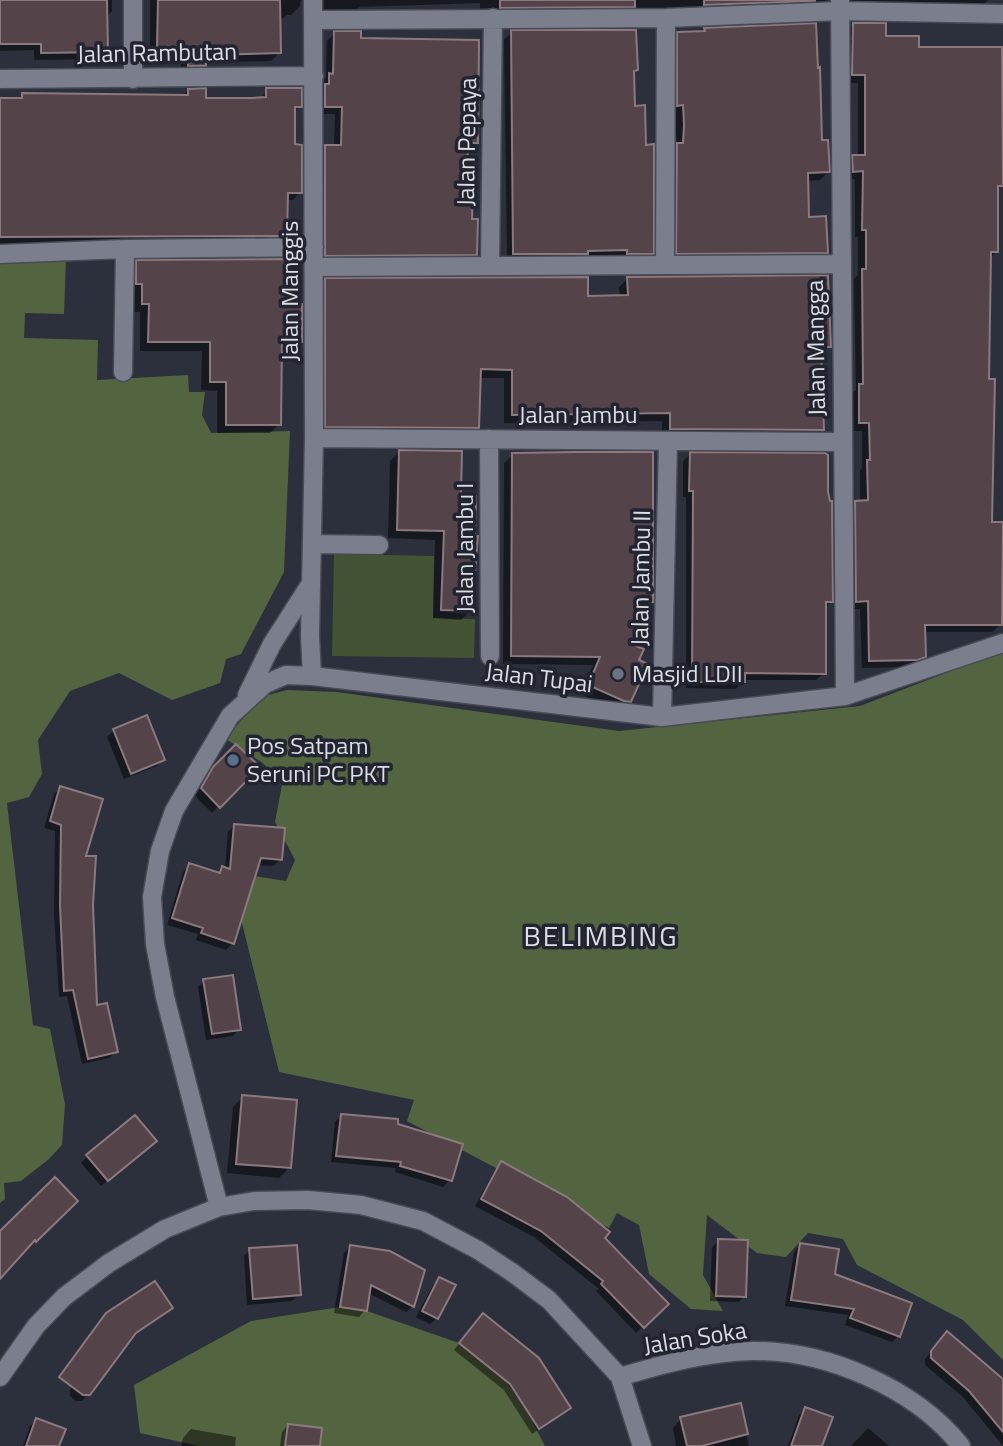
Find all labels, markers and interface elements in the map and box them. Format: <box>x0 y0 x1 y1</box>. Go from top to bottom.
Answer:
street label: Jalan Rambutan <box>77 33 237 71</box>
street label: Jalan Pepaya <box>447 77 485 207</box>
street label: Jalan Manggis <box>271 221 307 361</box>
street label: Jalan Mangga <box>796 279 834 417</box>
street label: Jalan Jambu <box>518 396 638 432</box>
street label: Jalan Jambu I <box>446 483 482 613</box>
street label: Jalan Jambu II <box>621 510 659 646</box>
street label: Jalan Tupai <box>483 653 595 701</box>
place label: Masjid LDII <box>632 655 743 691</box>
marker: Masjid LDII <box>610 666 626 682</box>
place label: Pos Satpam Seruni PC PKT <box>247 727 390 791</box>
marker: Pos Satpam Seruni PC PKT <box>225 752 241 768</box>
district label: BELIMBING <box>524 914 678 957</box>
street label: Jalan Soka <box>641 1311 749 1363</box>

